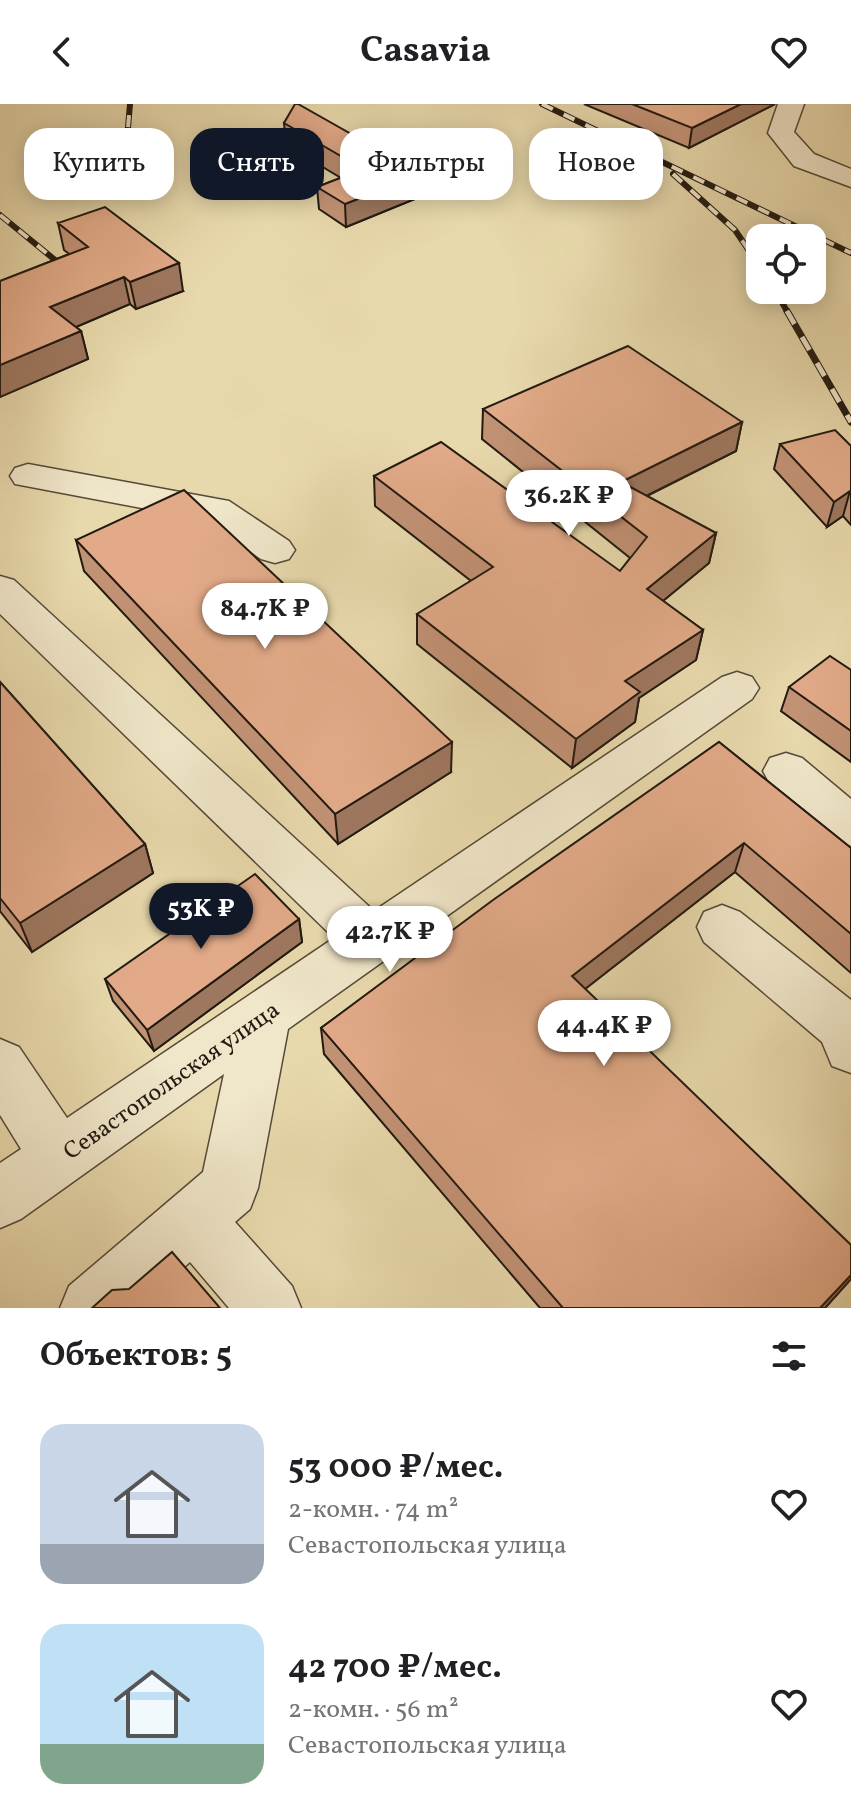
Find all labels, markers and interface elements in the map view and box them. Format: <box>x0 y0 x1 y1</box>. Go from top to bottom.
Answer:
text: Casavia <box>360 27 491 77</box>
icon: back <box>40 30 84 74</box>
icon: heart <box>767 30 811 74</box>
chip: Купить <box>24 128 174 200</box>
chip: Снять <box>190 128 324 200</box>
chip: Фильтры <box>340 128 513 200</box>
chip: Новое <box>529 128 663 200</box>
map controls <box>746 224 826 304</box>
button: locate <box>746 224 826 304</box>
pin: 36.2K ₽ <box>495 470 643 538</box>
text: 36.2K ₽ <box>524 478 614 514</box>
pin: 84.7K ₽ <box>191 583 339 651</box>
text: 84.7K ₽ <box>220 591 310 627</box>
pin: 53K ₽ <box>145 883 257 951</box>
text: 53K ₽ <box>167 891 235 927</box>
pin: 42.7K ₽ <box>316 906 464 974</box>
text: 42.7K ₽ <box>345 914 435 950</box>
street label: Севастопольская улица <box>57 994 287 1169</box>
pin: 44.4K ₽ <box>530 1000 678 1068</box>
text: 44.4K ₽ <box>556 1008 652 1044</box>
text: Объектов: 5 <box>40 1333 232 1380</box>
icon: filters <box>767 1334 811 1378</box>
text: 53 000 ₽/мес. <box>288 1445 503 1492</box>
icon: home <box>104 1456 200 1552</box>
icon: heart <box>767 1482 811 1526</box>
text: 2-комн. · 74 m² <box>288 1492 458 1528</box>
text: Севастопольская улица <box>288 1528 567 1564</box>
text: 42 700 ₽/мес. <box>288 1645 502 1692</box>
icon: home <box>104 1656 200 1752</box>
icon: heart <box>767 1682 811 1726</box>
text: 2-комн. · 56 m² <box>288 1692 459 1728</box>
text: Севастопольская улица <box>288 1728 567 1764</box>

